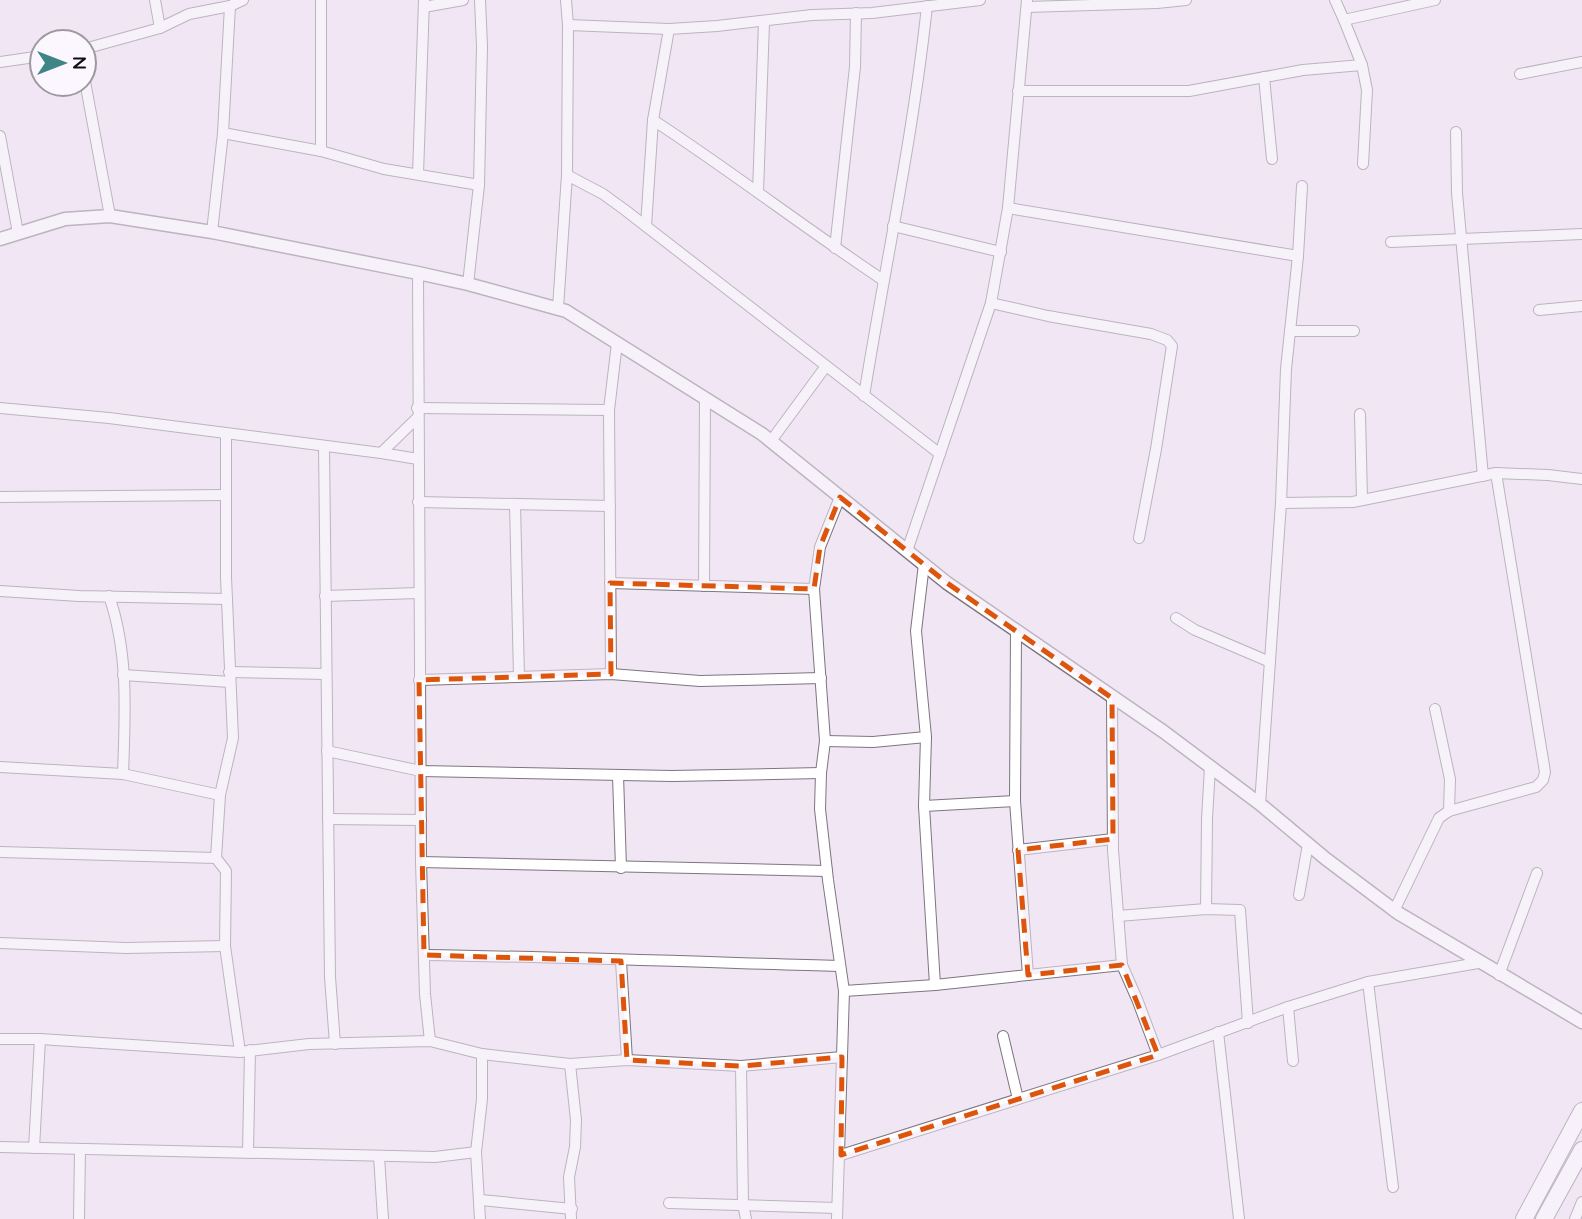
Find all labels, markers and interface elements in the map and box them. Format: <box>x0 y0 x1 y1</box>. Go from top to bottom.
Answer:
north arrow <box>28 28 98 98</box>
text: N <box>68 56 92 70</box>

